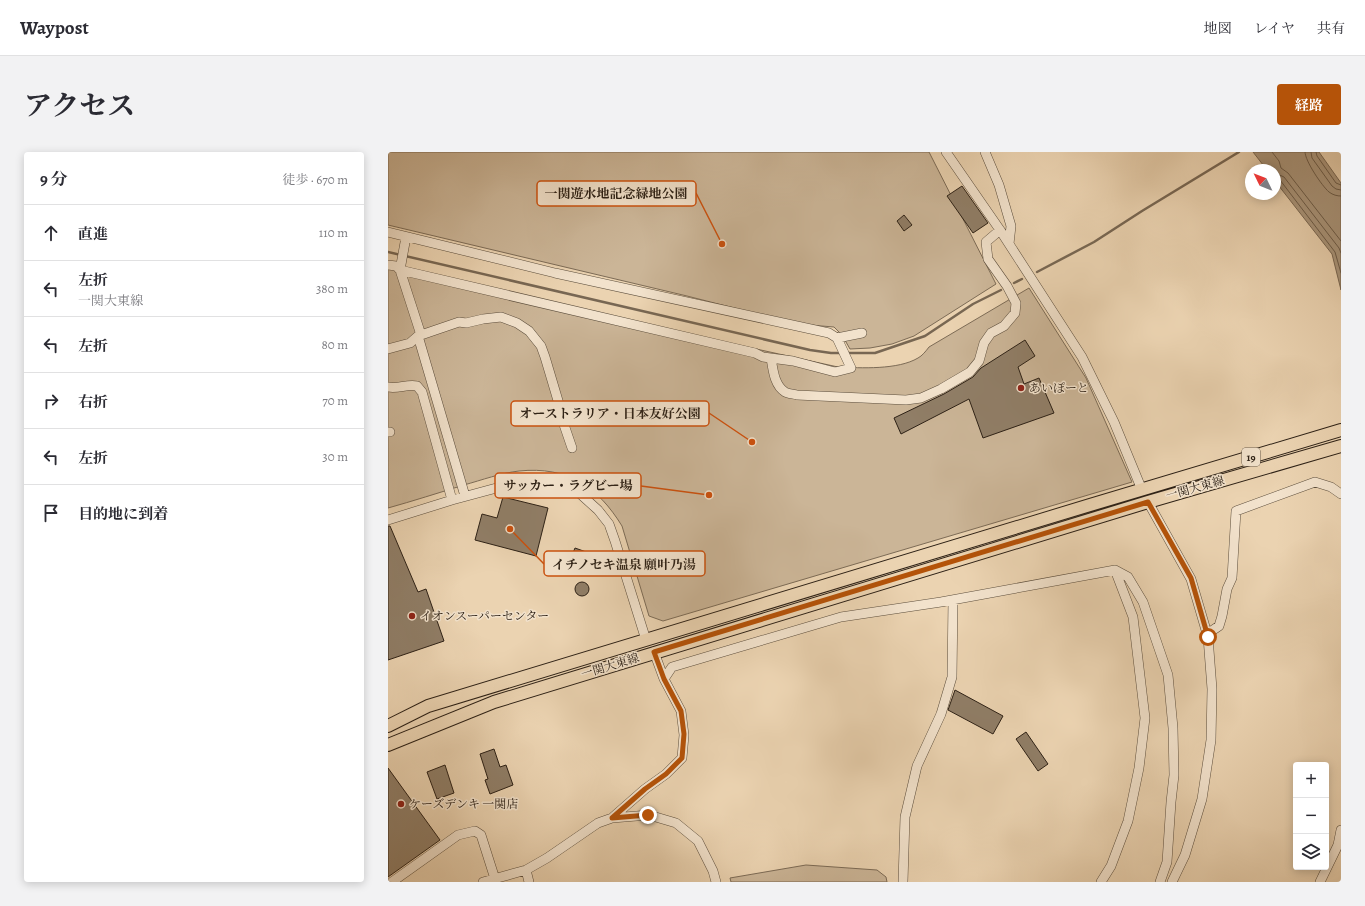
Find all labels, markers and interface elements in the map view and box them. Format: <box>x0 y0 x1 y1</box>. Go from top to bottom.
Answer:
text: Waypost <box>20 15 89 41</box>
text: 地図 <box>1204 19 1232 38</box>
text: レイヤ <box>1254 19 1295 38</box>
text: 共有 <box>1317 19 1345 38</box>
button: 経路 <box>1277 84 1341 125</box>
text: アクセス <box>24 87 135 125</box>
north arrow <box>1245 164 1281 200</box>
text: 9 分 <box>40 168 68 191</box>
text: 徒歩 · 670 m <box>282 171 348 188</box>
callout: 一関遊水地記念緑地公園 <box>537 181 696 206</box>
text: 一関遊水地記念緑地公園 <box>544 185 688 202</box>
icon: ahead <box>40 222 62 244</box>
text: 直進 <box>78 224 108 244</box>
text: 110 m <box>319 224 348 241</box>
text: 左折 <box>78 270 108 290</box>
icon: left <box>40 278 62 300</box>
text: 380 m <box>316 280 348 297</box>
text: 一関大東線 <box>78 292 143 309</box>
icon: left <box>40 334 62 356</box>
text: 左折 <box>78 336 108 356</box>
text: 80 m <box>321 336 348 353</box>
place label: あいぽーと <box>1029 380 1089 396</box>
marker: あいぽーと <box>1016 383 1026 393</box>
icon: right <box>40 390 62 412</box>
text: 右折 <box>78 392 108 412</box>
text: 70 m <box>322 392 348 409</box>
callout: オーストラリア・日本友好公園 <box>511 401 709 426</box>
text: オーストラリア・日本友好公園 <box>519 405 701 422</box>
icon: left <box>40 446 62 468</box>
text: 左折 <box>78 448 108 468</box>
text: 30 m <box>322 448 348 465</box>
road number: 19 <box>1242 448 1260 466</box>
street label: 一関大東線 <box>1164 472 1226 504</box>
callout: サッカー・ラグビー場 <box>495 473 641 498</box>
text: サッカー・ラグビー場 <box>503 477 633 494</box>
icon: arrive <box>40 502 62 524</box>
text: 目的地に到着 <box>78 504 168 524</box>
callout: イチノセキ温泉 願叶乃湯 <box>544 551 705 576</box>
text: イチノセキ温泉 願叶乃湯 <box>552 556 696 573</box>
place label: イオンスーパーセンター <box>420 608 549 624</box>
marker: イオンスーパーセンター <box>407 611 417 621</box>
route start <box>1199 628 1217 646</box>
street label: 一関大東線 <box>579 650 641 682</box>
map controls <box>1293 762 1329 870</box>
button: + <box>1293 762 1329 798</box>
place label: ケーズデンキ 一関店 <box>409 796 518 812</box>
button: − <box>1293 798 1329 834</box>
marker: ケーズデンキ 一関店 <box>396 799 406 809</box>
route end <box>639 806 657 824</box>
button: layers <box>1293 834 1329 870</box>

